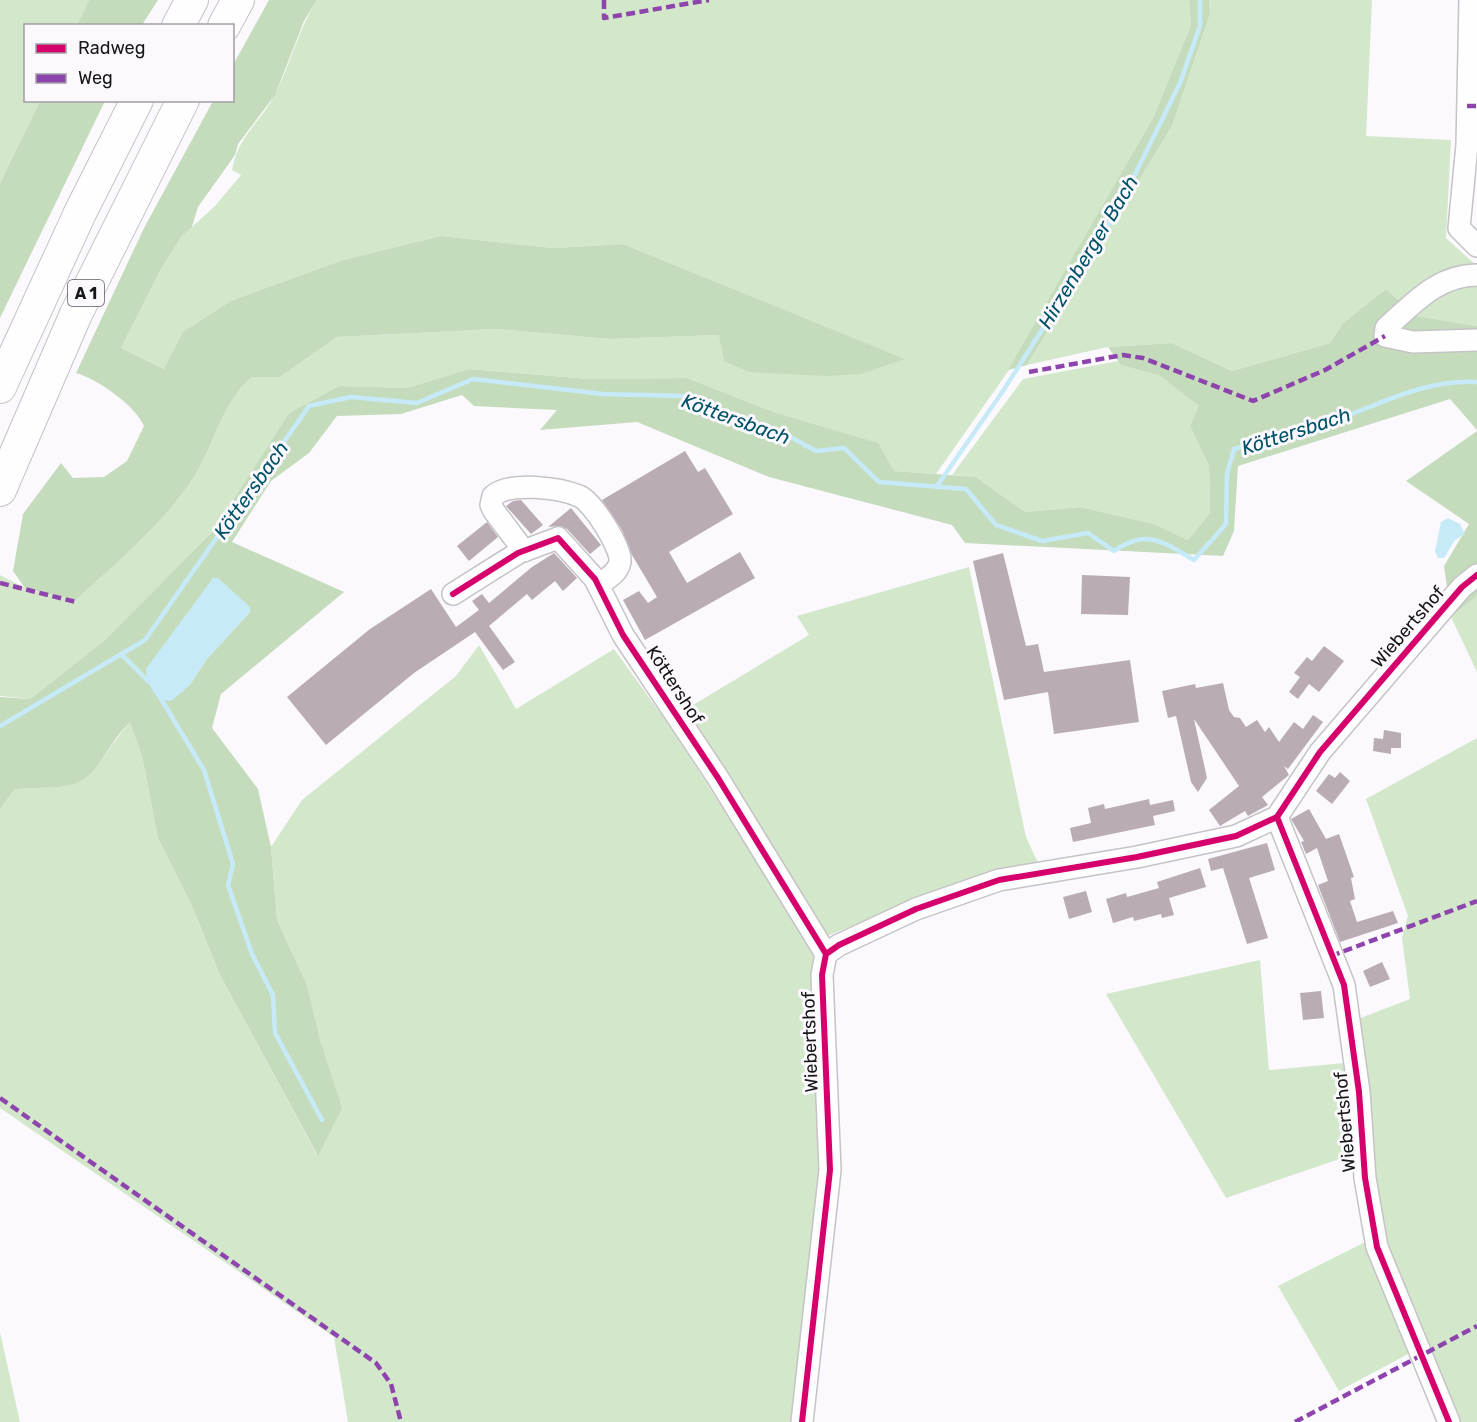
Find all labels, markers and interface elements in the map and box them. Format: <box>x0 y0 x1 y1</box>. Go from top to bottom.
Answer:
legend <box>24 24 234 102</box>
text: Radweg <box>78 37 145 59</box>
text: Weg <box>78 67 113 89</box>
water label: Hirzenberger Bach <box>1033 171 1143 333</box>
road number: A 1 <box>68 280 104 306</box>
water label: Köttersbach <box>679 388 793 450</box>
water label: Köttersbach <box>1238 402 1354 460</box>
water label: Köttersbach <box>209 437 293 543</box>
street label: Wiebertshof <box>1367 582 1449 672</box>
street label: Köttershof <box>642 642 708 728</box>
street label: Wiebertshof <box>797 991 823 1093</box>
street label: Wiebertshof <box>1330 1071 1360 1173</box>

